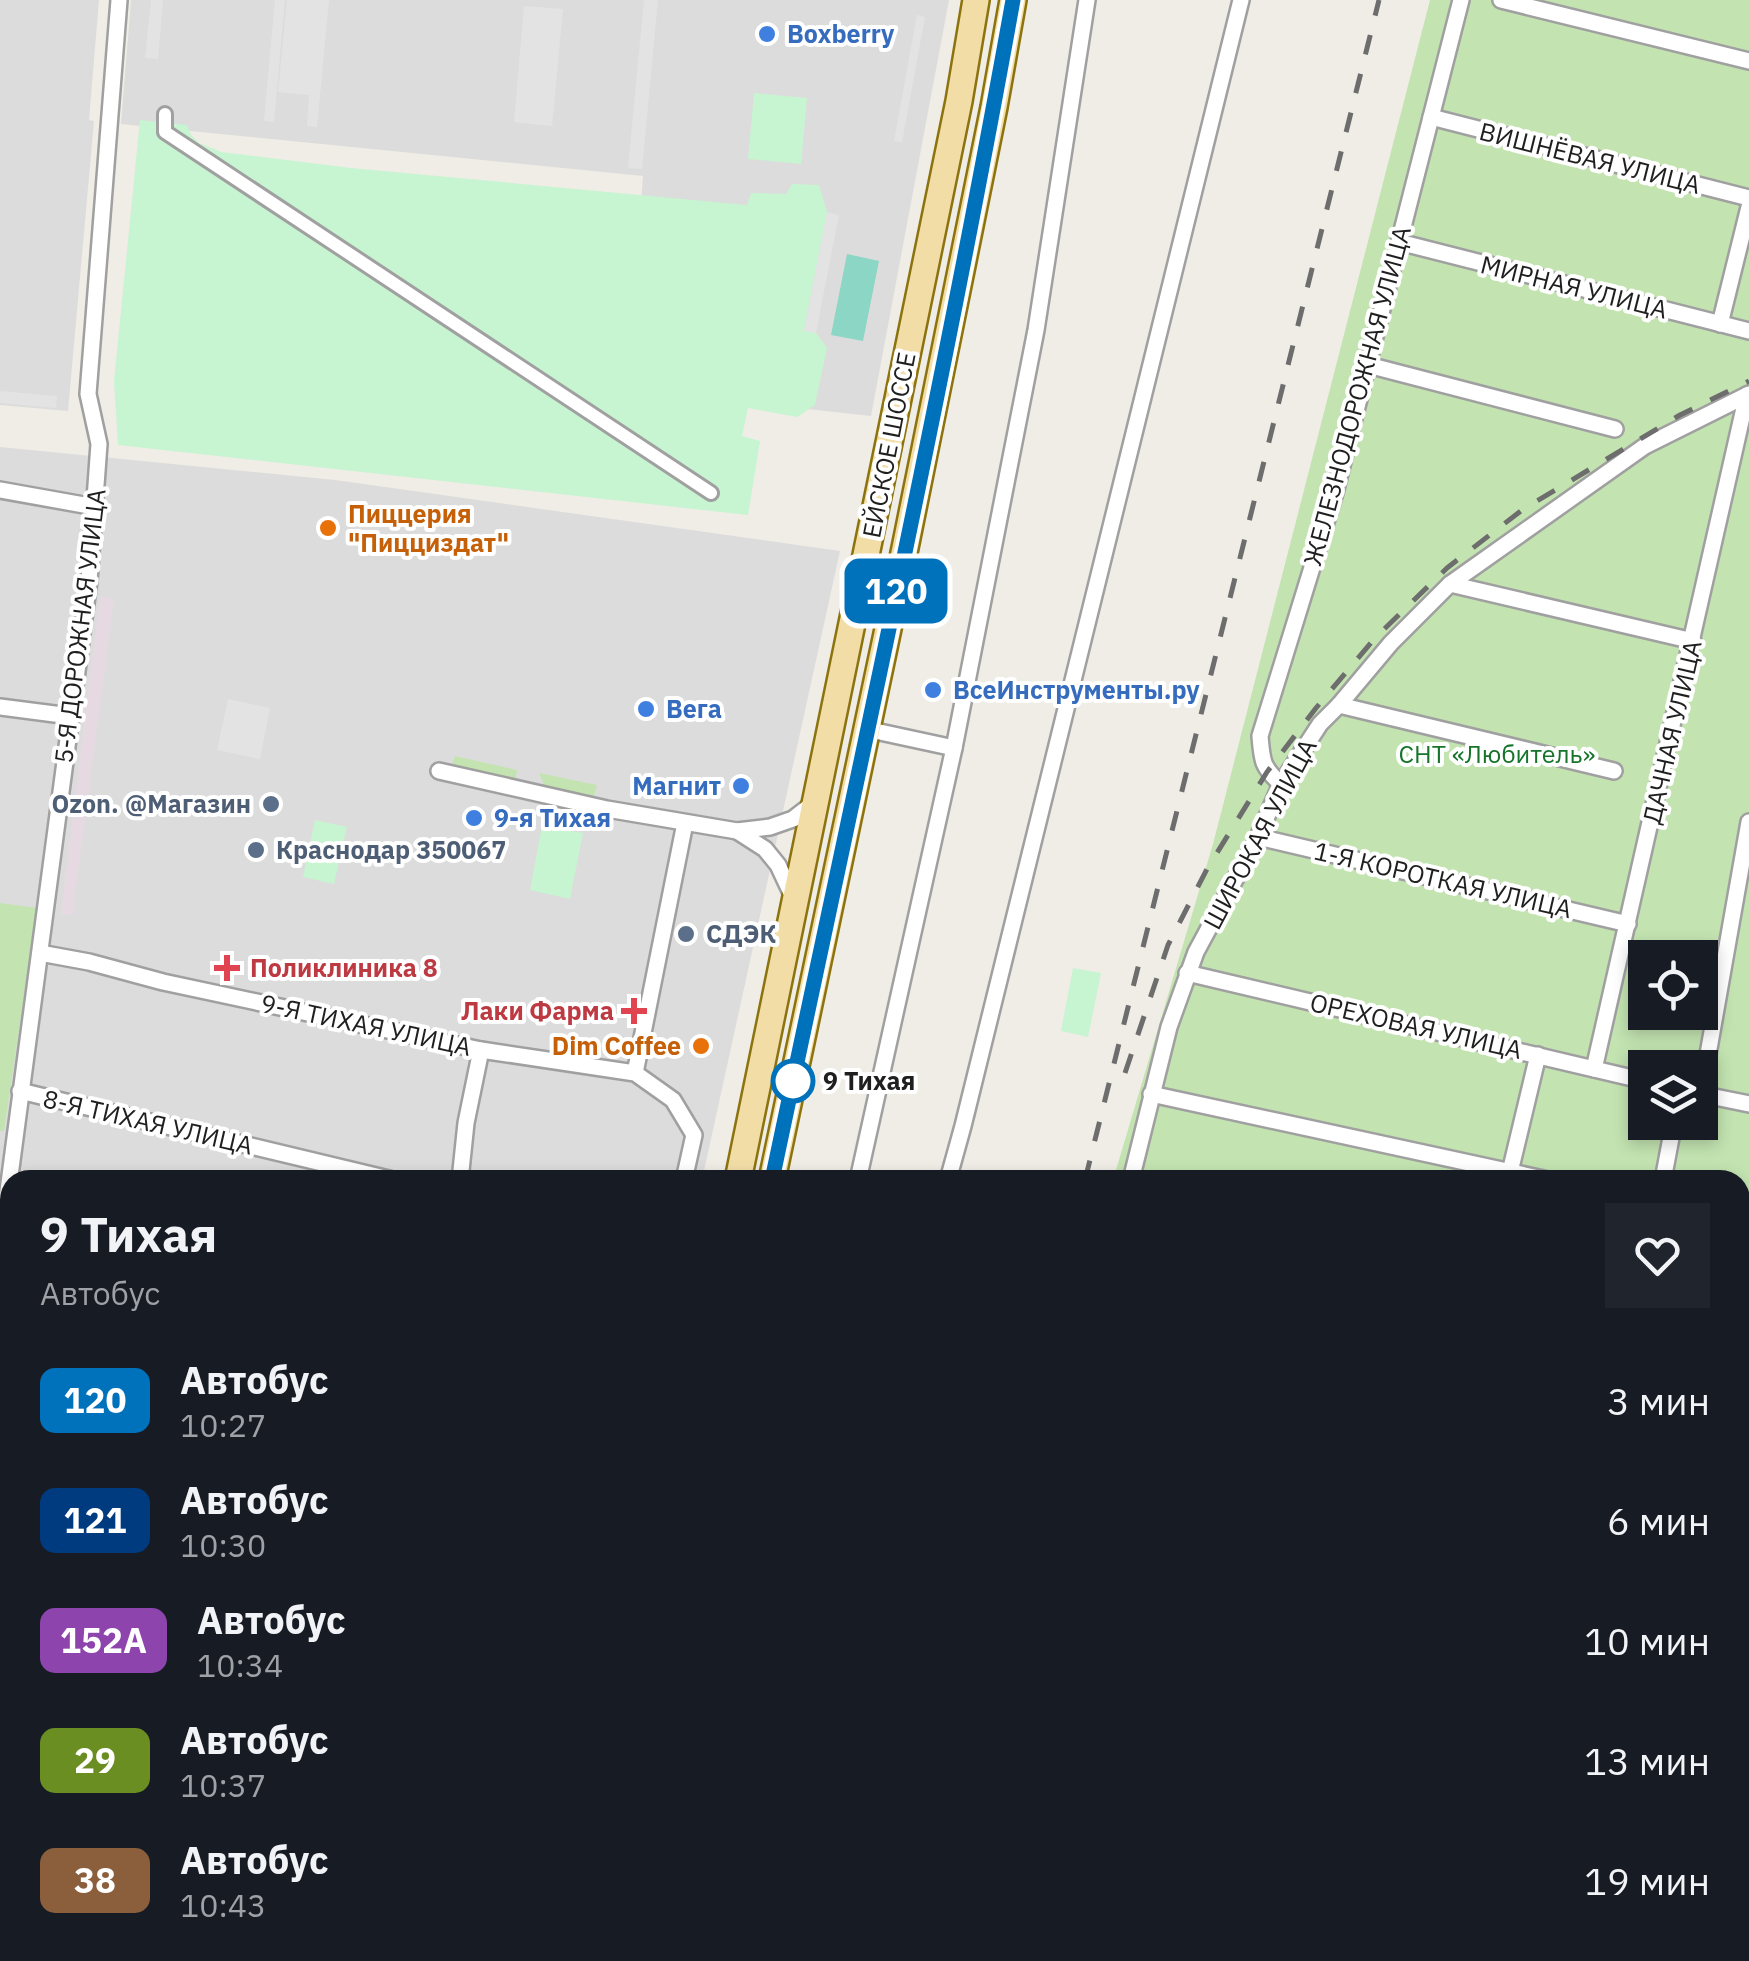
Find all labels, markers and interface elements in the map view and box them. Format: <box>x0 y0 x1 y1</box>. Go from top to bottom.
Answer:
place label: Boxberry <box>787 17 895 50</box>
marker: Boxberry <box>756 23 778 45</box>
street label: ВИШНЁВАЯ УЛИЦА <box>1476 114 1704 201</box>
street label: ЖЕЛЕЗНОДОРОЖНАЯ УЛИЦА <box>1295 222 1418 569</box>
street label: МИРНАЯ УЛИЦА <box>1477 247 1671 326</box>
street label: ЕЙСКОЕ ШОССЕ <box>854 349 923 541</box>
street label: 5-Я ДОРОЖНАЯ УЛИЦА <box>46 487 113 765</box>
place label: Пиццерия "Пицциздат" <box>348 497 509 559</box>
marker: Пиццерия "Пицциздат" <box>317 517 339 539</box>
line badge: 120 <box>838 558 954 624</box>
text: 120 <box>864 568 928 614</box>
street label: ДАЧНАЯ УЛИЦА <box>1634 637 1709 827</box>
place label: ВсеИнструменты.ру <box>953 673 1200 706</box>
marker: ВсеИнструменты.ру <box>922 679 944 701</box>
place label: Вега <box>666 692 722 725</box>
marker: Вега <box>635 698 657 720</box>
street label: ШИРОКАЯ УЛИЦА <box>1195 733 1324 935</box>
park label: СНТ «Любитель» <box>1399 737 1595 770</box>
place label: Магнит <box>632 769 721 802</box>
marker: Магнит <box>730 775 752 797</box>
place label: Ozon. @Магазин <box>51 787 251 820</box>
marker: Ozon. @Магазин <box>260 793 282 815</box>
place label: 9-я Тихая <box>494 801 611 834</box>
marker: 9-я Тихая <box>463 807 485 829</box>
place label: Краснодар 350067 <box>276 833 506 866</box>
street label: 1-Я КОРОТКАЯ УЛИЦА <box>1311 834 1575 925</box>
marker: Краснодар 350067 <box>245 839 267 861</box>
place label: СДЭК <box>706 917 776 950</box>
marker: СДЭК <box>675 923 697 945</box>
map controls <box>1628 940 1718 1140</box>
button: locate <box>1628 940 1718 1030</box>
place label: Поликлиника 8 <box>250 951 438 984</box>
marker: Поликлиника 8 <box>214 955 240 981</box>
street label: ОРЕХОВАЯ УЛИЦА <box>1307 985 1525 1066</box>
street label: 9-Я ТИХАЯ УЛИЦА <box>258 986 474 1063</box>
place label: Лаки Фарма <box>461 994 614 1027</box>
marker: Лаки Фарма <box>623 1000 645 1022</box>
place label: Dim Coffee <box>552 1029 681 1062</box>
marker: Dim Coffee <box>690 1035 712 1057</box>
button: layers <box>1628 1050 1718 1140</box>
marker: 9 Тихая <box>772 1060 814 1102</box>
place label: 9 Тихая <box>823 1064 915 1097</box>
street label: 8-Я ТИХАЯ УЛИЦА <box>40 1081 256 1162</box>
text: 9 Тихая <box>40 1203 217 1265</box>
button: heart <box>1605 1203 1710 1308</box>
text: Автобус <box>40 1272 160 1314</box>
text: Автобус <box>180 1355 329 1404</box>
text: 3 мин <box>1607 1376 1710 1425</box>
text: 120 <box>63 1377 127 1423</box>
text: 10:27 <box>180 1404 266 1446</box>
text: Автобус <box>180 1475 329 1524</box>
text: 6 мин <box>1607 1496 1710 1545</box>
text: 121 <box>63 1497 127 1543</box>
text: 10:30 <box>180 1524 266 1566</box>
text: Автобус <box>197 1595 346 1644</box>
text: 10 мин <box>1584 1616 1710 1665</box>
text: 152A <box>60 1617 147 1663</box>
text: 10:34 <box>197 1644 283 1686</box>
text: Автобус <box>180 1715 329 1764</box>
text: 13 мин <box>1584 1736 1710 1785</box>
text: 29 <box>74 1737 116 1783</box>
text: 10:37 <box>180 1764 266 1806</box>
text: Автобус <box>180 1835 329 1884</box>
text: 19 мин <box>1584 1856 1710 1905</box>
text: 38 <box>74 1857 116 1903</box>
text: 10:43 <box>180 1884 266 1926</box>

